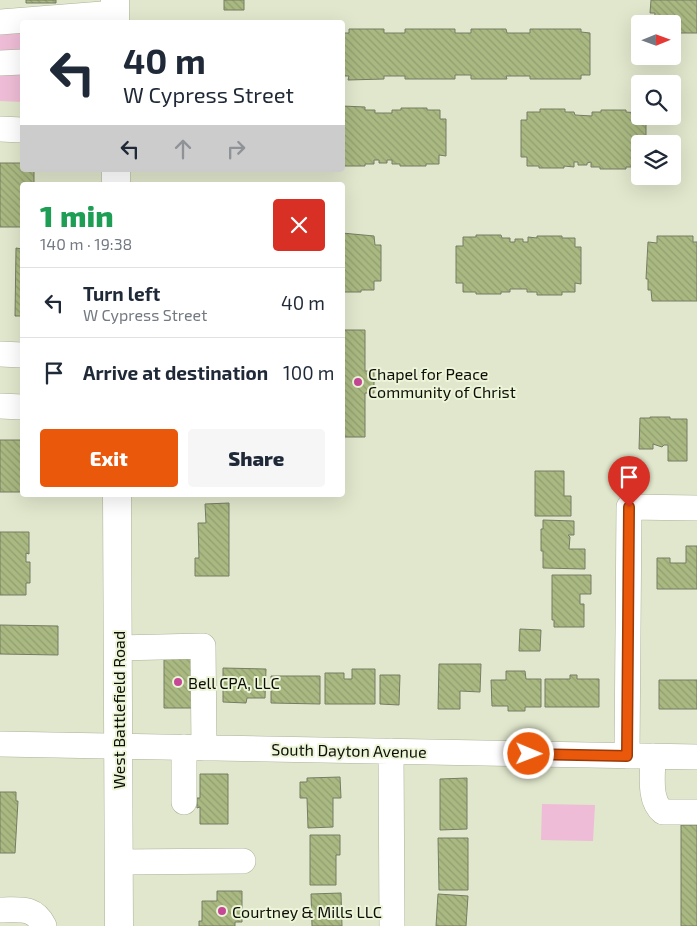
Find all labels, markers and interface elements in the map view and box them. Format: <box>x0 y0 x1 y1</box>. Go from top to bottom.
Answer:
north arrow <box>631 15 681 65</box>
map controls <box>631 15 681 185</box>
text: 40 m <box>123 39 206 81</box>
icon: left <box>40 40 105 105</box>
button: search <box>631 75 681 125</box>
text: W Cypress Street <box>123 81 294 107</box>
icon: left <box>116 135 144 163</box>
icon: ahead <box>169 135 197 163</box>
icon: right <box>222 135 250 163</box>
button: layers <box>631 135 681 185</box>
text: 1 min <box>40 197 114 233</box>
button: close <box>273 199 325 251</box>
text: 140 m · 19:38 <box>40 234 132 253</box>
text: Turn left <box>83 282 160 305</box>
icon: left <box>40 289 68 317</box>
text: 40 m <box>281 291 325 314</box>
text: W Cypress Street <box>83 305 207 324</box>
icon: arrive <box>40 359 68 387</box>
text: Arrive at destination <box>83 361 268 384</box>
text: 100 m <box>283 361 334 384</box>
place label: Chapel for Peace Community of Christ <box>368 364 516 401</box>
marker: Chapel for Peace Community of Christ <box>352 376 364 388</box>
button: Exit <box>40 429 178 487</box>
button: Share <box>188 429 325 487</box>
pin <box>608 456 650 507</box>
icon: arrive <box>615 463 643 491</box>
street label: West Battlefield Road <box>109 631 128 789</box>
place label: Bell CPA, LLC <box>188 673 280 692</box>
marker: Bell CPA, LLC <box>172 676 184 688</box>
position arrow <box>502 727 554 779</box>
street label: South Dayton Avenue <box>271 739 427 761</box>
place label: Courtney & Mills LLC <box>232 902 382 921</box>
marker: Courtney & Mills LLC <box>216 905 228 917</box>

